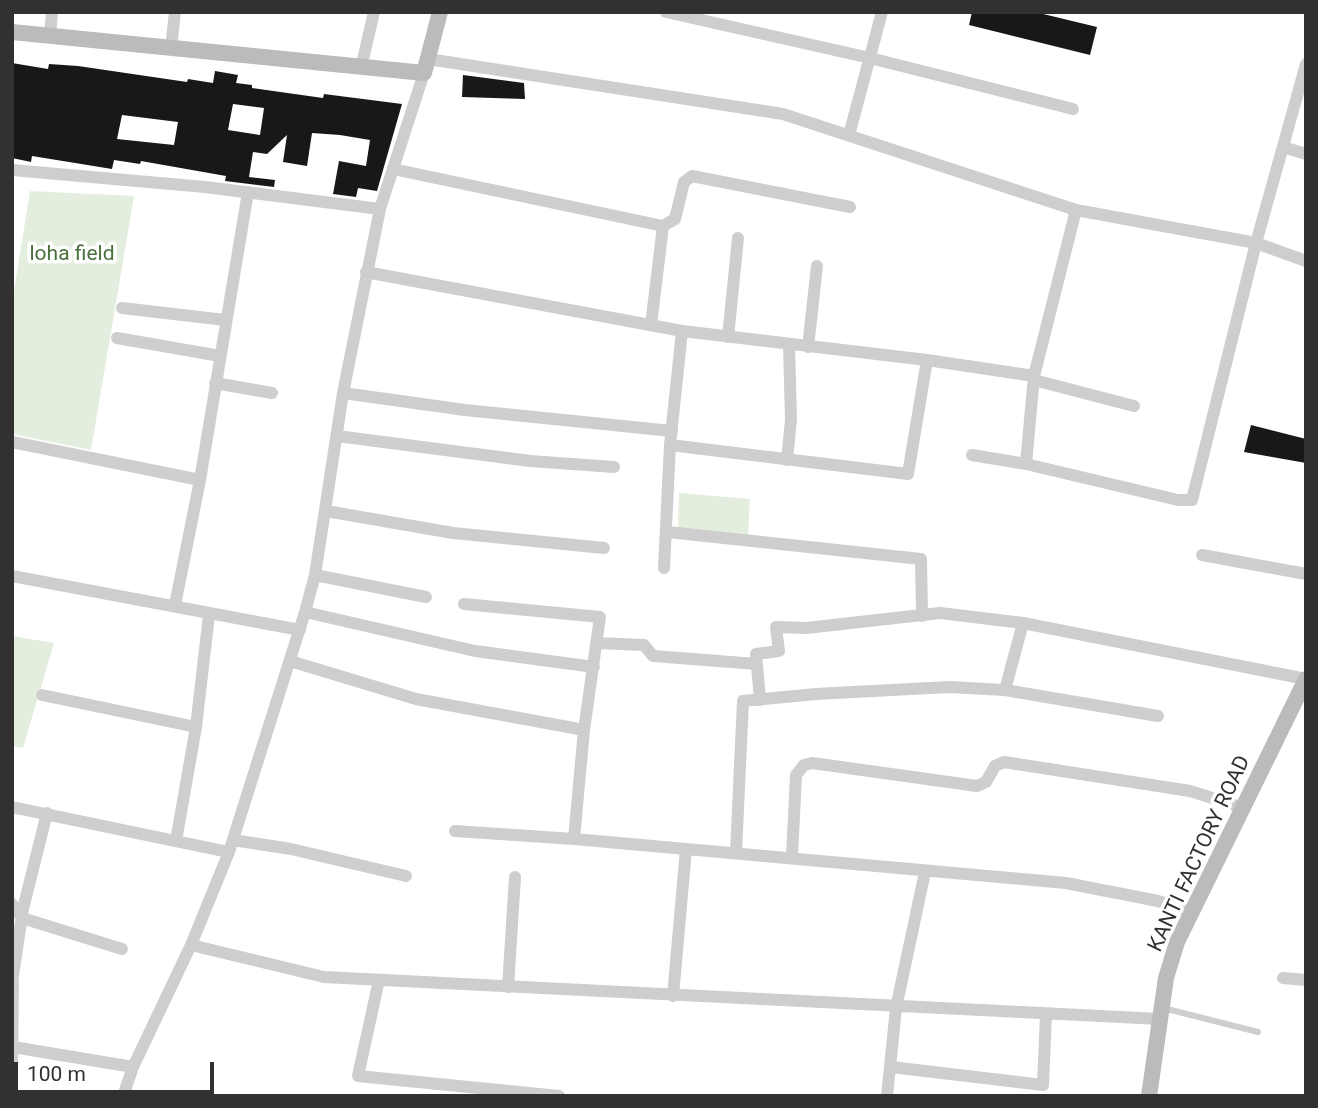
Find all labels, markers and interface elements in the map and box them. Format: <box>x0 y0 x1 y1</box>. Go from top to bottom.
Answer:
park label: loha field <box>29 242 115 268</box>
street label: KANTI FACTORY ROAD <box>1143 752 1257 956</box>
scale bar <box>18 1048 217 1092</box>
text: 100 m <box>27 1062 86 1086</box>

